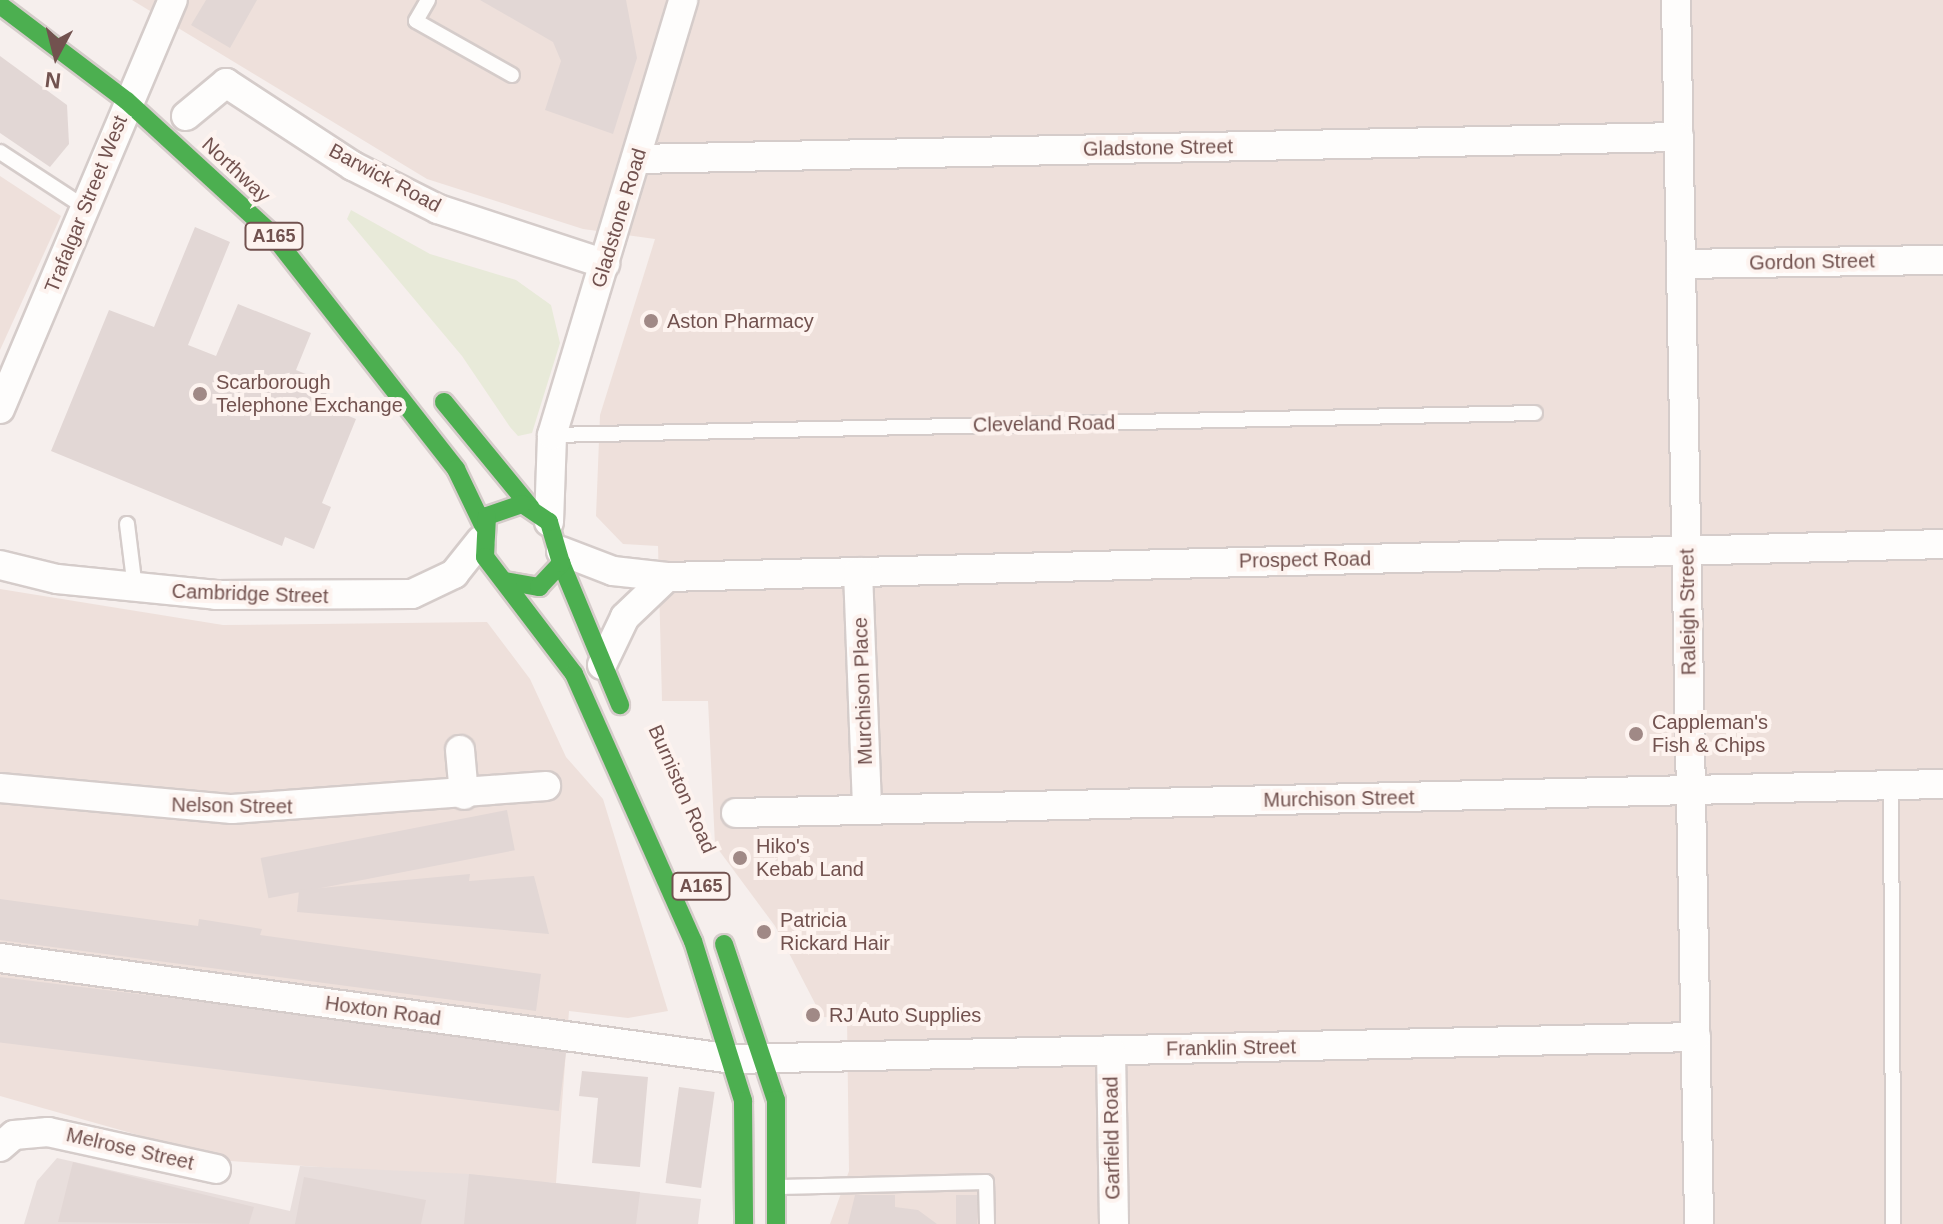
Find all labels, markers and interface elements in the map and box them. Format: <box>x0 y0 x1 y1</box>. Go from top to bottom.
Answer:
north arrow <box>16 16 96 96</box>
text: N <box>44 67 62 94</box>
street label: Trafalgar Street West <box>39 112 133 296</box>
street label: Northway <box>197 132 275 208</box>
street label: Gladstone Street <box>1083 135 1233 161</box>
street label: Barwick Road <box>325 138 445 218</box>
street label: Gladstone Road <box>586 145 652 291</box>
road number: A165 <box>244 222 304 250</box>
street label: Gordon Street <box>1749 249 1875 275</box>
place label: Aston Pharmacy <box>667 309 814 333</box>
marker: Aston Pharmacy <box>642 312 660 330</box>
place label: Scarborough Telephone Exchange <box>216 370 403 417</box>
marker: Scarborough Telephone Exchange <box>191 385 209 403</box>
street label: Cleveland Road <box>973 411 1115 437</box>
street label: Prospect Road <box>1239 547 1371 573</box>
street label: Raleigh Street <box>1675 548 1701 676</box>
street label: Cambridge Street <box>171 579 329 609</box>
street label: Murchison Place <box>848 617 878 765</box>
place label: Cappleman's Fish & Chips <box>1652 710 1768 757</box>
street label: Burniston Road <box>643 721 721 857</box>
marker: Cappleman's Fish & Chips <box>1627 725 1645 743</box>
street label: Murchison Street <box>1263 786 1415 812</box>
street label: Nelson Street <box>171 793 293 819</box>
place label: Hiko's Kebab Land <box>756 834 864 881</box>
marker: Hiko's Kebab Land <box>731 849 749 867</box>
road number: A165 <box>671 872 731 900</box>
place label: Patricia Rickard Hair <box>780 908 890 955</box>
marker: Patricia Rickard Hair <box>755 923 773 941</box>
street label: Hoxton Road <box>324 991 442 1031</box>
place label: RJ Auto Supplies <box>829 1003 982 1027</box>
marker: RJ Auto Supplies <box>804 1006 822 1024</box>
street label: Franklin Street <box>1166 1035 1296 1061</box>
street label: Garfield Road <box>1099 1076 1125 1200</box>
street label: Melrose Street <box>64 1123 196 1175</box>

